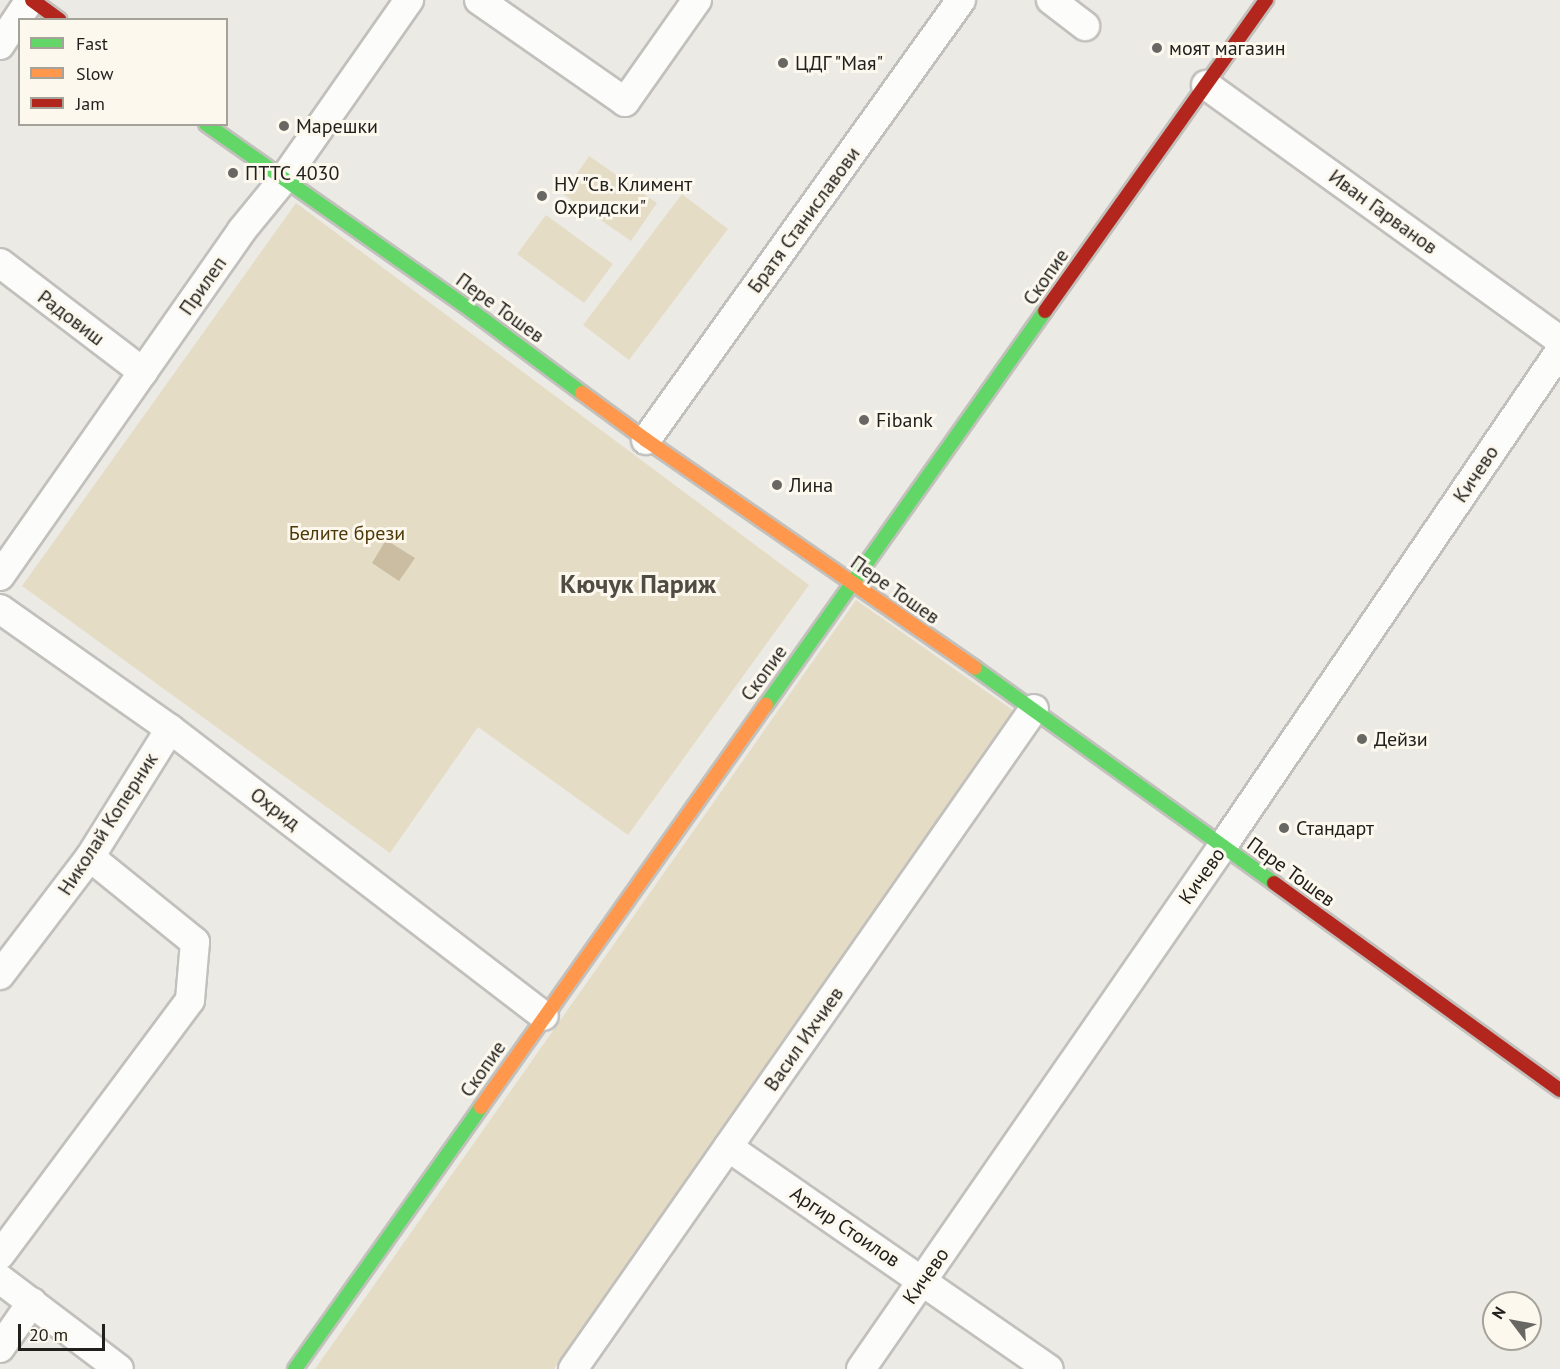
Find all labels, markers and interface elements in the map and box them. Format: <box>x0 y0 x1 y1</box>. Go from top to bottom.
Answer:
legend <box>18 18 228 126</box>
text: Fast <box>76 32 108 55</box>
place label: моят магазин <box>1169 36 1286 60</box>
marker: моят магазин <box>1150 41 1164 55</box>
place label: ЦДГ "Мая" <box>795 51 885 75</box>
marker: ЦДГ "Мая" <box>776 56 790 70</box>
text: Slow <box>76 62 114 85</box>
text: Jam <box>76 92 105 115</box>
place label: Марешки <box>296 114 378 138</box>
marker: Марешки <box>277 119 291 133</box>
street label: Братя Станиславови <box>743 142 865 298</box>
place label: ПТТС 4030 <box>245 161 340 185</box>
street label: Иван Гарванов <box>1324 165 1442 259</box>
marker: ПТТС 4030 <box>226 166 240 180</box>
place label: НУ "Св. Климент Охридски" <box>554 172 696 219</box>
marker: НУ "Св. Климент Охридски" <box>535 189 549 203</box>
street label: Скопие <box>1018 244 1074 310</box>
street label: Прилеп <box>174 252 232 320</box>
street label: Пере Тошев <box>451 268 549 348</box>
street label: Радовиш <box>33 285 109 351</box>
place label: Fibank <box>876 408 933 432</box>
marker: Fibank <box>857 413 871 427</box>
street label: Кичево <box>1448 441 1504 507</box>
place label: Лина <box>789 473 833 497</box>
marker: Лина <box>770 478 784 492</box>
park label: Белите брези <box>289 521 405 545</box>
street label: Пере Тошев <box>846 550 944 630</box>
district label: Кючук Париж <box>560 568 716 600</box>
street label: Скопие <box>736 640 792 706</box>
place label: Дейзи <box>1374 727 1428 751</box>
marker: Дейзи <box>1355 732 1369 746</box>
street label: Николай Коперник <box>53 748 163 900</box>
street label: Охрид <box>245 783 305 835</box>
place label: Стандарт <box>1296 816 1374 840</box>
marker: Стандарт <box>1277 821 1291 835</box>
street label: Пере Тошев <box>1242 832 1340 912</box>
street label: Кичево <box>1174 843 1230 909</box>
street label: Васил Ихчиев <box>759 982 849 1096</box>
street label: Скопие <box>455 1036 511 1102</box>
street label: Аргир Стоилов <box>786 1181 904 1273</box>
street label: Кичево <box>898 1243 954 1309</box>
north arrow <box>1482 1291 1542 1351</box>
text: N <box>1487 1303 1510 1322</box>
scale bar <box>21 1312 108 1350</box>
text: 20 m <box>29 1323 68 1346</box>

